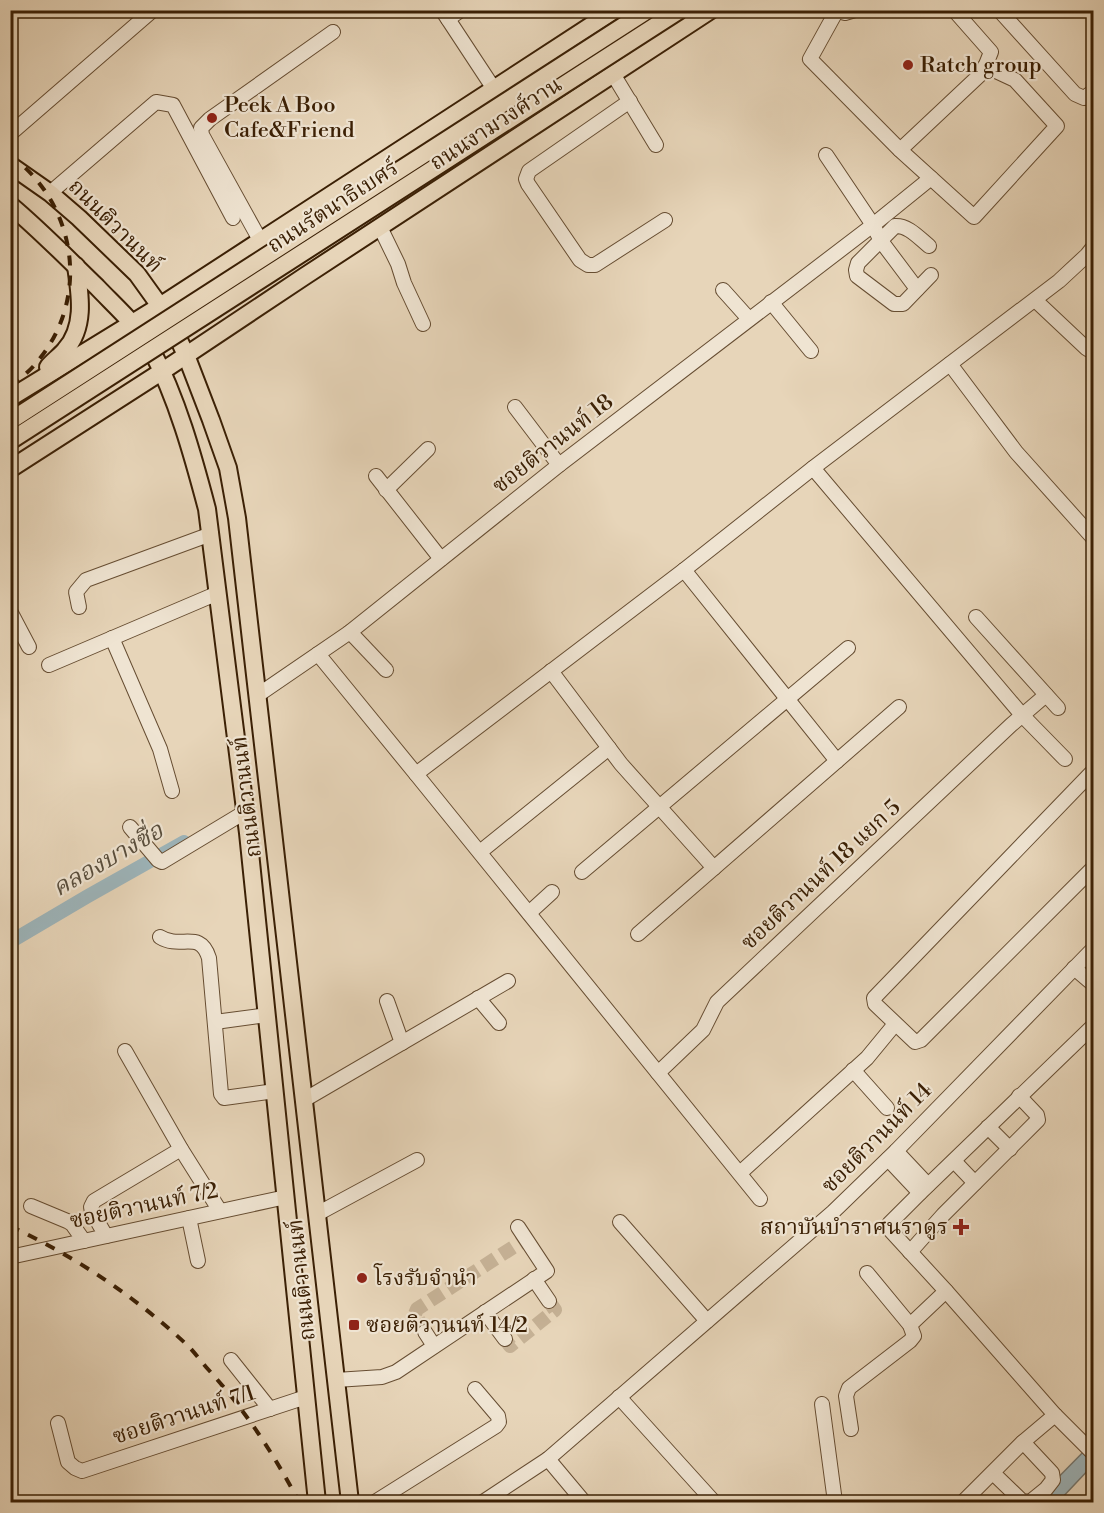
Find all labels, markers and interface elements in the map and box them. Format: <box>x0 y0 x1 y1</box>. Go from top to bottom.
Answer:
place label: Ratch group <box>920 52 1042 79</box>
marker: Ratch group <box>901 58 915 72</box>
street label: ถนนงามวงศ์วาน <box>425 71 567 177</box>
place label: Peek A Boo Cafe&Friend <box>224 92 355 144</box>
marker: Peek A Boo Cafe&Friend <box>205 111 219 125</box>
street label: ถนนรัตนาธิเบศร์ <box>262 154 404 259</box>
street label: ถนนติวานนท์ <box>62 173 168 279</box>
street label: ซอยติวานนท์ 18 <box>487 388 619 500</box>
street label: ถนนติวานนท์ <box>226 735 268 859</box>
street label: ซอยติวานนท์ 18 แยก 5 <box>736 794 906 956</box>
water label: คลองบางซื่อ <box>45 812 170 904</box>
street label: ซอยติวานนท์ 14 <box>816 1077 938 1199</box>
street label: ซอยติวานนท์ 7/2 <box>67 1177 221 1235</box>
place label: สถาบันบำราศนราดูร <box>760 1214 948 1241</box>
street label: ถนนติวานนท์ <box>282 1218 322 1342</box>
marker: สถาบันบำราศนราดูร <box>952 1218 970 1236</box>
place label: โรงรับจำนำ <box>373 1263 477 1292</box>
marker: โรงรับจำนำ <box>355 1271 369 1285</box>
place label: ซอยติวานนท์ 14/2 <box>366 1312 528 1339</box>
marker: ซอยติวานนท์ 14/2 <box>347 1318 361 1332</box>
street label: ซอยติวานนท์ 7/1 <box>109 1379 259 1451</box>

